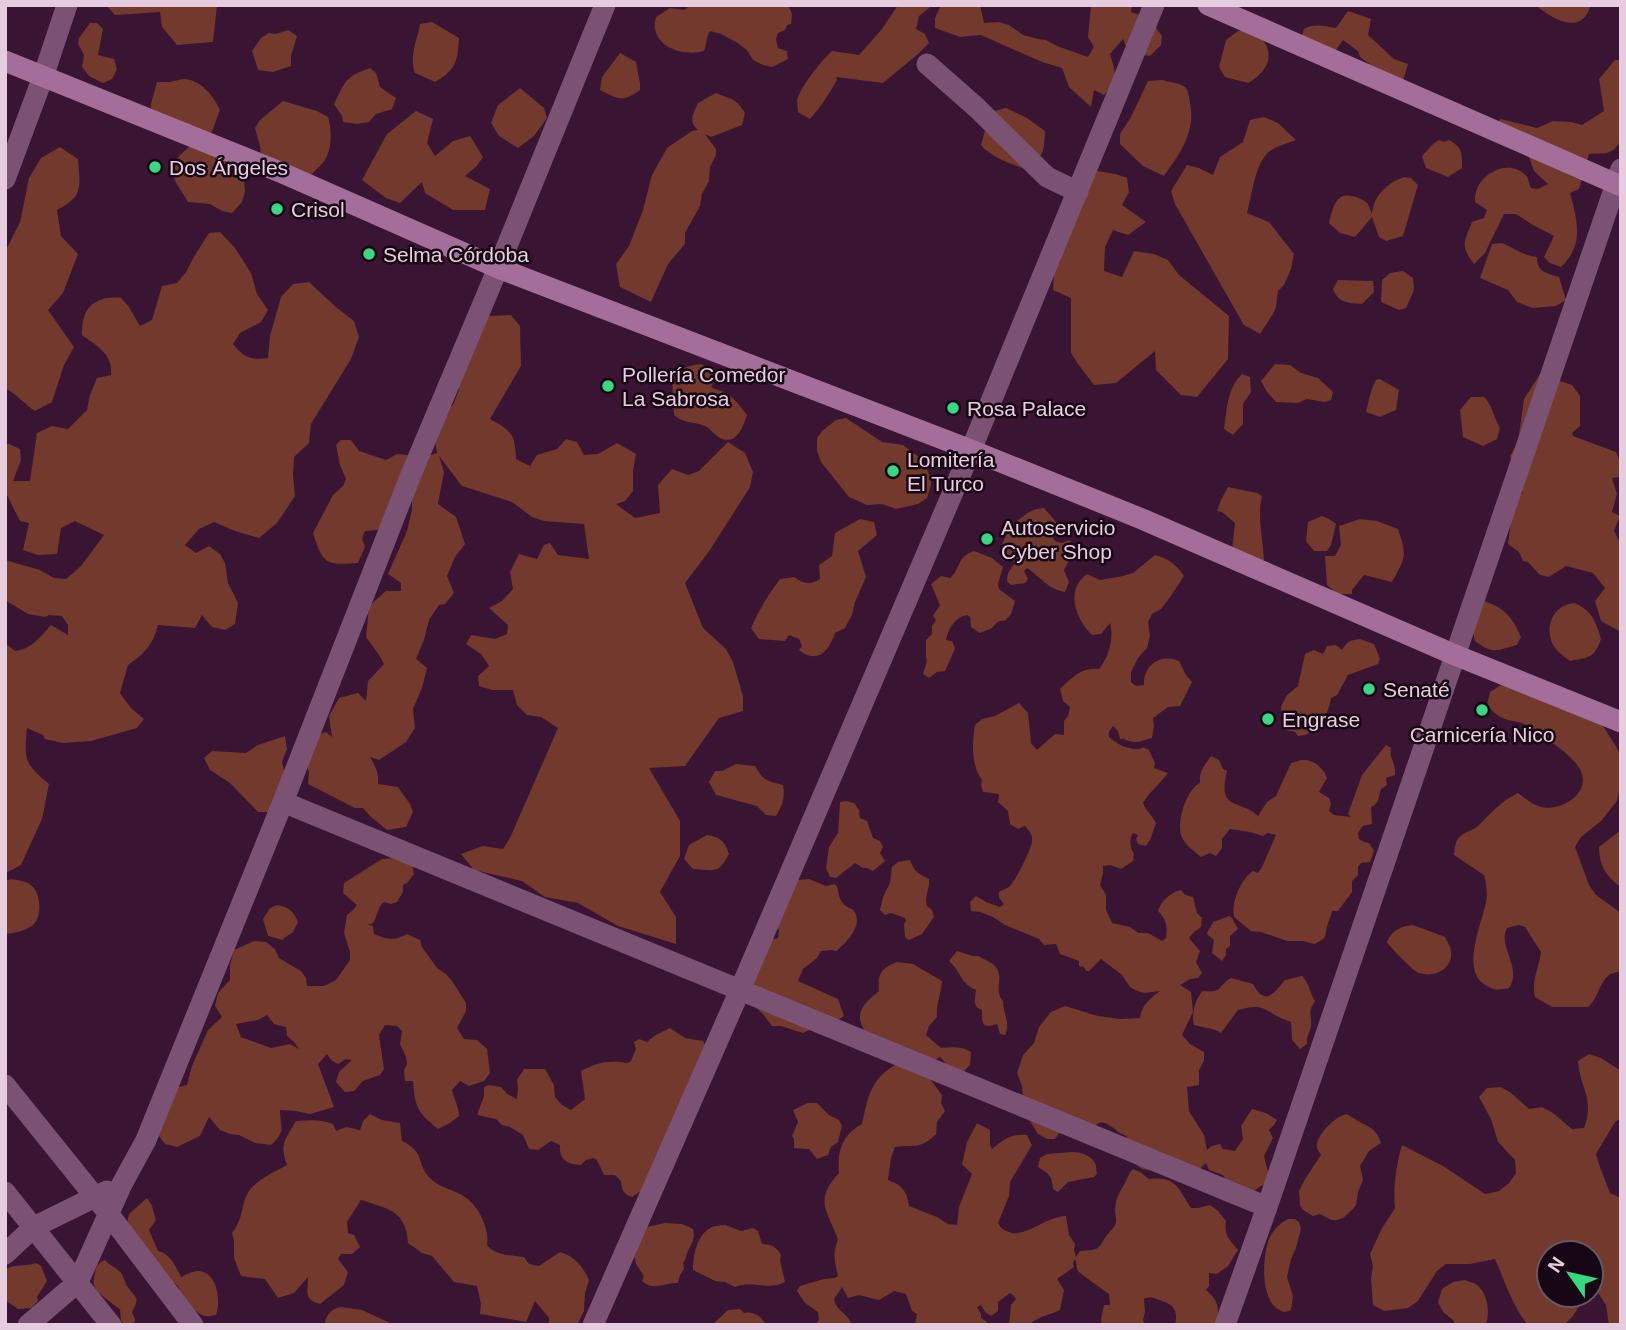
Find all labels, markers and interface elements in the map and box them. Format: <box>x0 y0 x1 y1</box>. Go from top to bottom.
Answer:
place label: Dos Ángeles <box>169 156 288 179</box>
marker: Dos Ángeles <box>147 159 163 175</box>
place label: Crisol <box>291 198 345 221</box>
marker: Crisol <box>269 201 285 217</box>
place label: Selma Córdoba <box>383 243 529 266</box>
marker: Selma Córdoba <box>361 246 377 262</box>
place label: Pollería Comedor La Sabrosa <box>622 363 785 410</box>
marker: Pollería Comedor La Sabrosa <box>600 378 616 394</box>
place label: Rosa Palace <box>967 397 1086 420</box>
marker: Rosa Palace <box>945 400 961 416</box>
place label: Lomitería El Turco <box>907 448 995 495</box>
marker: Lomitería El Turco <box>885 463 901 479</box>
place label: Autoservicio Cyber Shop <box>1001 516 1115 563</box>
marker: Autoservicio Cyber Shop <box>979 531 995 547</box>
place label: Senaté <box>1383 678 1450 701</box>
marker: Senaté <box>1361 681 1377 697</box>
marker: Carnicería Nico <box>1474 702 1490 718</box>
place label: Engrase <box>1282 708 1360 731</box>
marker: Engrase <box>1260 711 1276 727</box>
place label: Carnicería Nico <box>1410 723 1554 746</box>
north arrow <box>1535 1239 1605 1309</box>
text: N <box>1544 1253 1569 1276</box>

